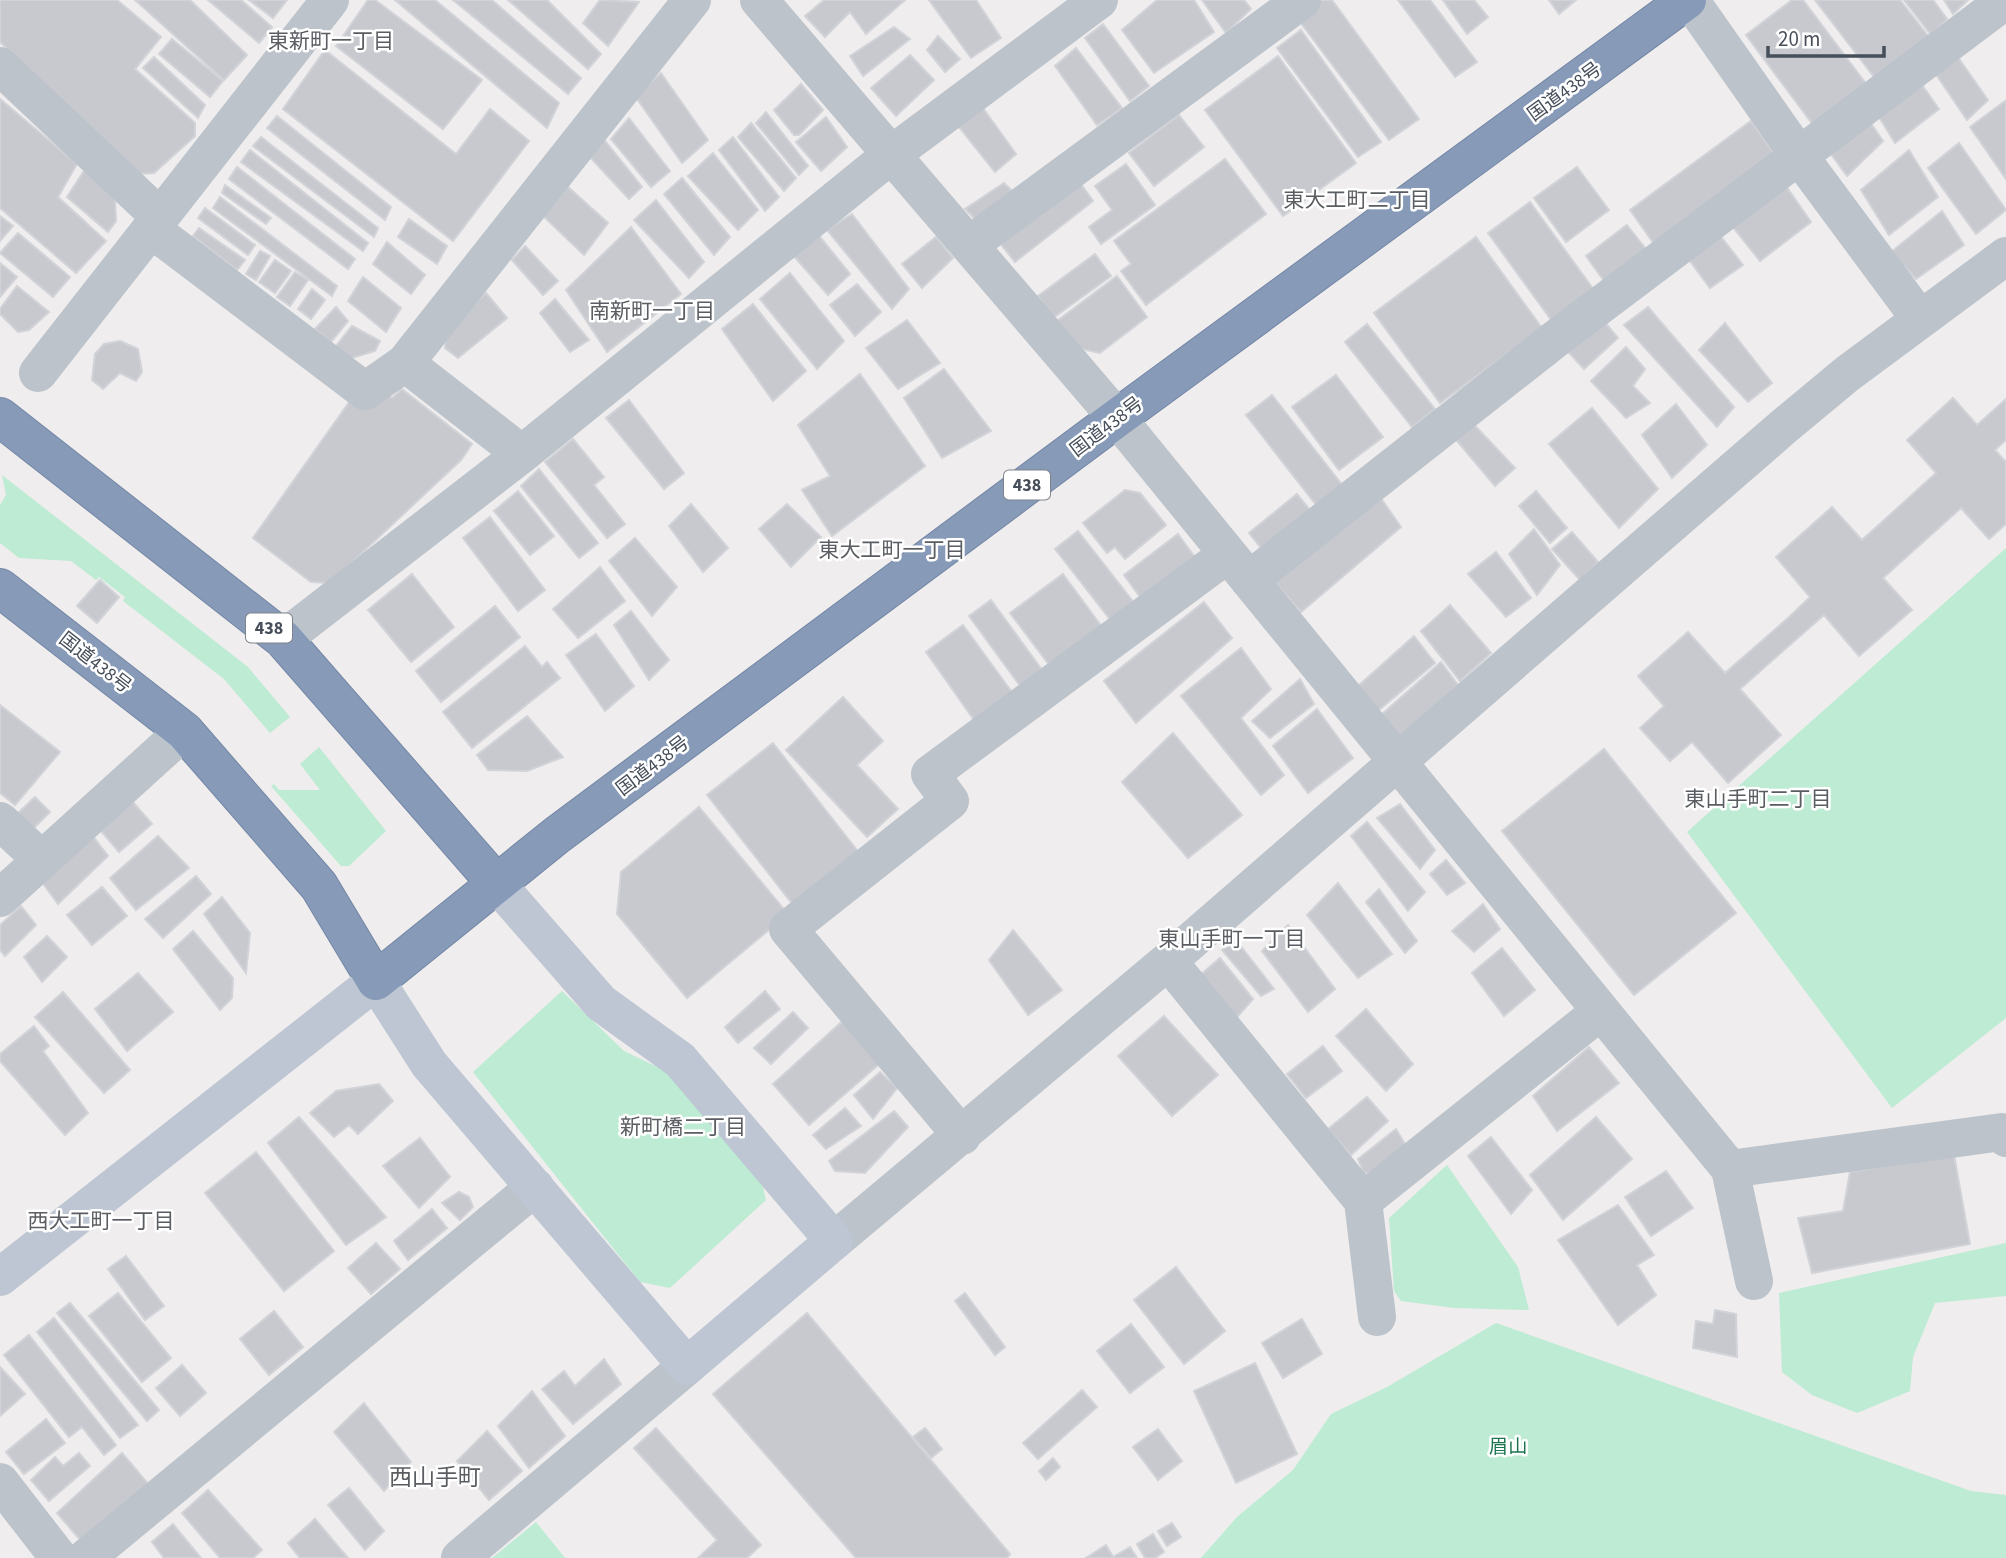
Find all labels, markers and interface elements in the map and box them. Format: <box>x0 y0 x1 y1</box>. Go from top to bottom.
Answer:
scale bar <box>1768 14 1884 58</box>
text: 20 m <box>1778 24 1820 54</box>
district label: 東新町一丁目 <box>268 26 394 56</box>
street label: 国道438号 <box>1522 56 1607 128</box>
district label: 東大工町二丁目 <box>1284 185 1431 215</box>
district label: 南新町一丁目 <box>589 296 715 326</box>
street label: 国道438号 <box>1065 391 1149 464</box>
road number: 438 <box>1004 471 1050 500</box>
district label: 東大工町一丁目 <box>819 535 966 565</box>
road number: 438 <box>246 614 292 642</box>
street label: 国道438号 <box>53 626 137 700</box>
street label: 国道438号 <box>611 730 695 803</box>
district label: 東山手町二丁目 <box>1685 784 1832 814</box>
district label: 東山手町一丁目 <box>1159 924 1306 954</box>
district label: 新町橋二丁目 <box>620 1112 746 1142</box>
district label: 西大工町一丁目 <box>28 1206 175 1236</box>
park label: 眉山 <box>1489 1434 1527 1461</box>
district label: 西山手町 <box>389 1461 481 1494</box>

